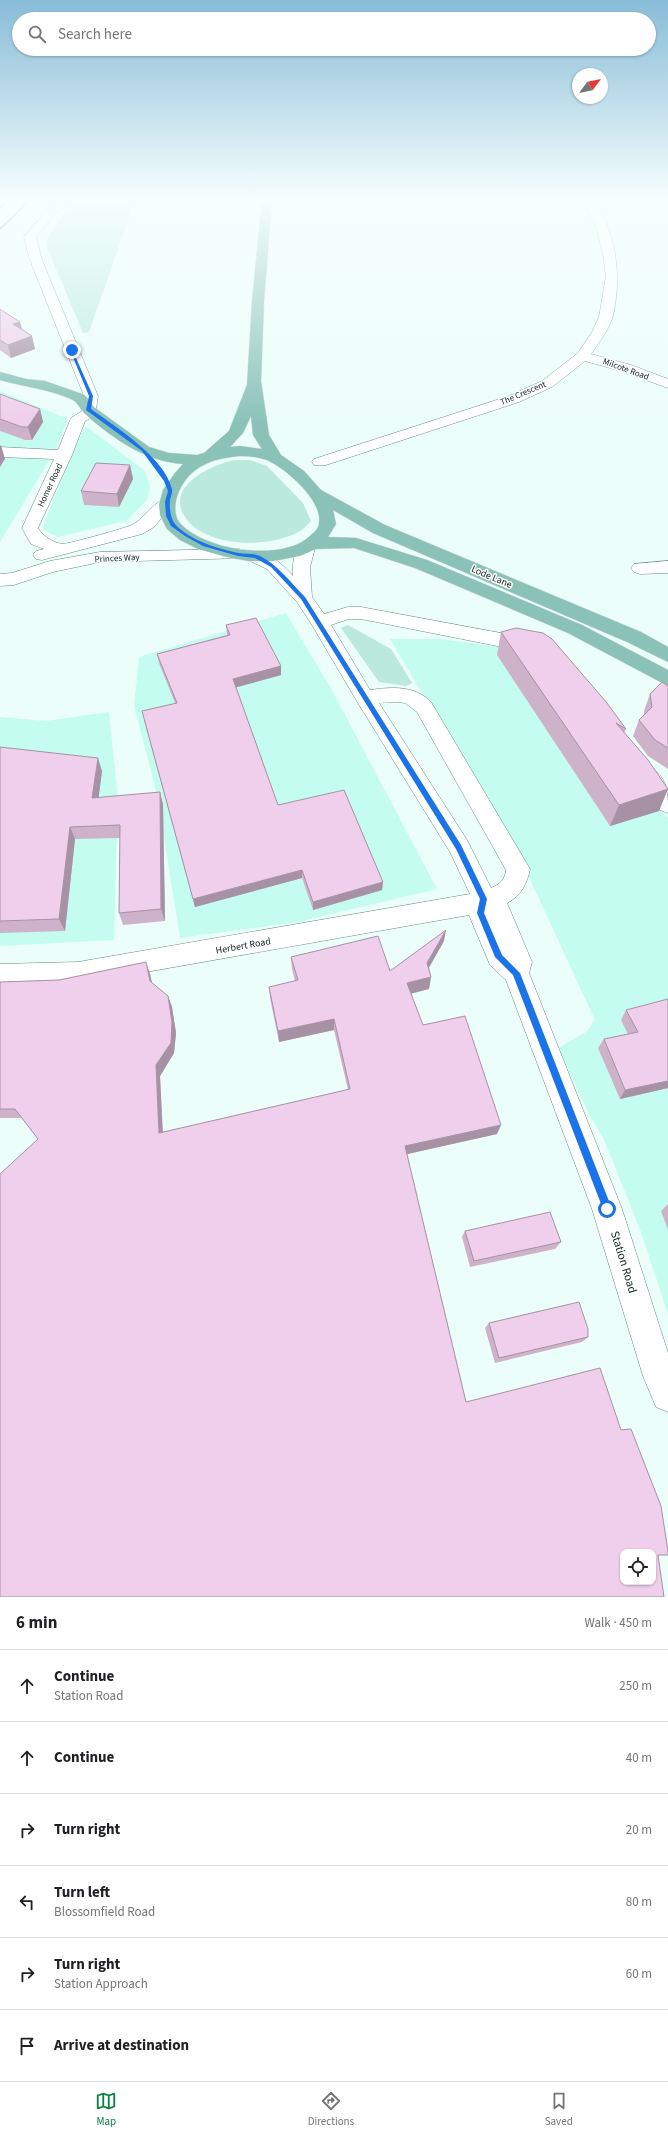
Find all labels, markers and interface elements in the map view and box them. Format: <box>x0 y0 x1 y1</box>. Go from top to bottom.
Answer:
search box <box>12 12 656 56</box>
icon: search <box>26 23 48 45</box>
text: Search here <box>58 24 132 45</box>
north arrow <box>572 68 608 104</box>
route end <box>63 341 81 359</box>
street label: Milcote Road <box>601 355 651 384</box>
street label: The Crescent <box>498 378 548 409</box>
street label: Homer Road <box>35 461 66 509</box>
street label: Princes Way <box>94 551 141 566</box>
street label: Lode Lane <box>469 562 514 592</box>
street label: Herbert Road <box>214 934 272 958</box>
route start <box>598 1200 616 1218</box>
street label: Station Road <box>606 1229 641 1295</box>
map controls <box>620 1549 656 1585</box>
button: locate <box>620 1549 656 1585</box>
text: 6 min <box>16 1611 57 1635</box>
text: Walk · 450 m <box>584 1614 652 1632</box>
text: Continue <box>54 1666 114 1687</box>
icon: ahead <box>16 1675 38 1697</box>
text: 250 m <box>619 1677 652 1695</box>
text: Station Road <box>54 1687 123 1705</box>
icon: ahead <box>16 1747 38 1769</box>
text: Continue <box>54 1747 114 1768</box>
text: 40 m <box>626 1749 652 1767</box>
icon: right <box>16 1819 38 1841</box>
text: Turn right <box>54 1819 120 1840</box>
text: 20 m <box>626 1821 652 1839</box>
text: Turn left <box>54 1882 110 1903</box>
icon: left <box>16 1891 38 1913</box>
text: 80 m <box>626 1893 652 1911</box>
text: Blossomfield Road <box>54 1903 155 1921</box>
text: Turn right <box>54 1954 120 1975</box>
icon: right <box>16 1963 38 1985</box>
text: 60 m <box>626 1965 652 1983</box>
text: Station Approach <box>54 1975 148 1993</box>
icon: arrive <box>16 2035 38 2057</box>
text: Arrive at destination <box>54 2035 189 2056</box>
tab: Map <box>95 2090 117 2129</box>
tab: Directions <box>308 2090 354 2129</box>
tab: Saved <box>545 2090 573 2129</box>

